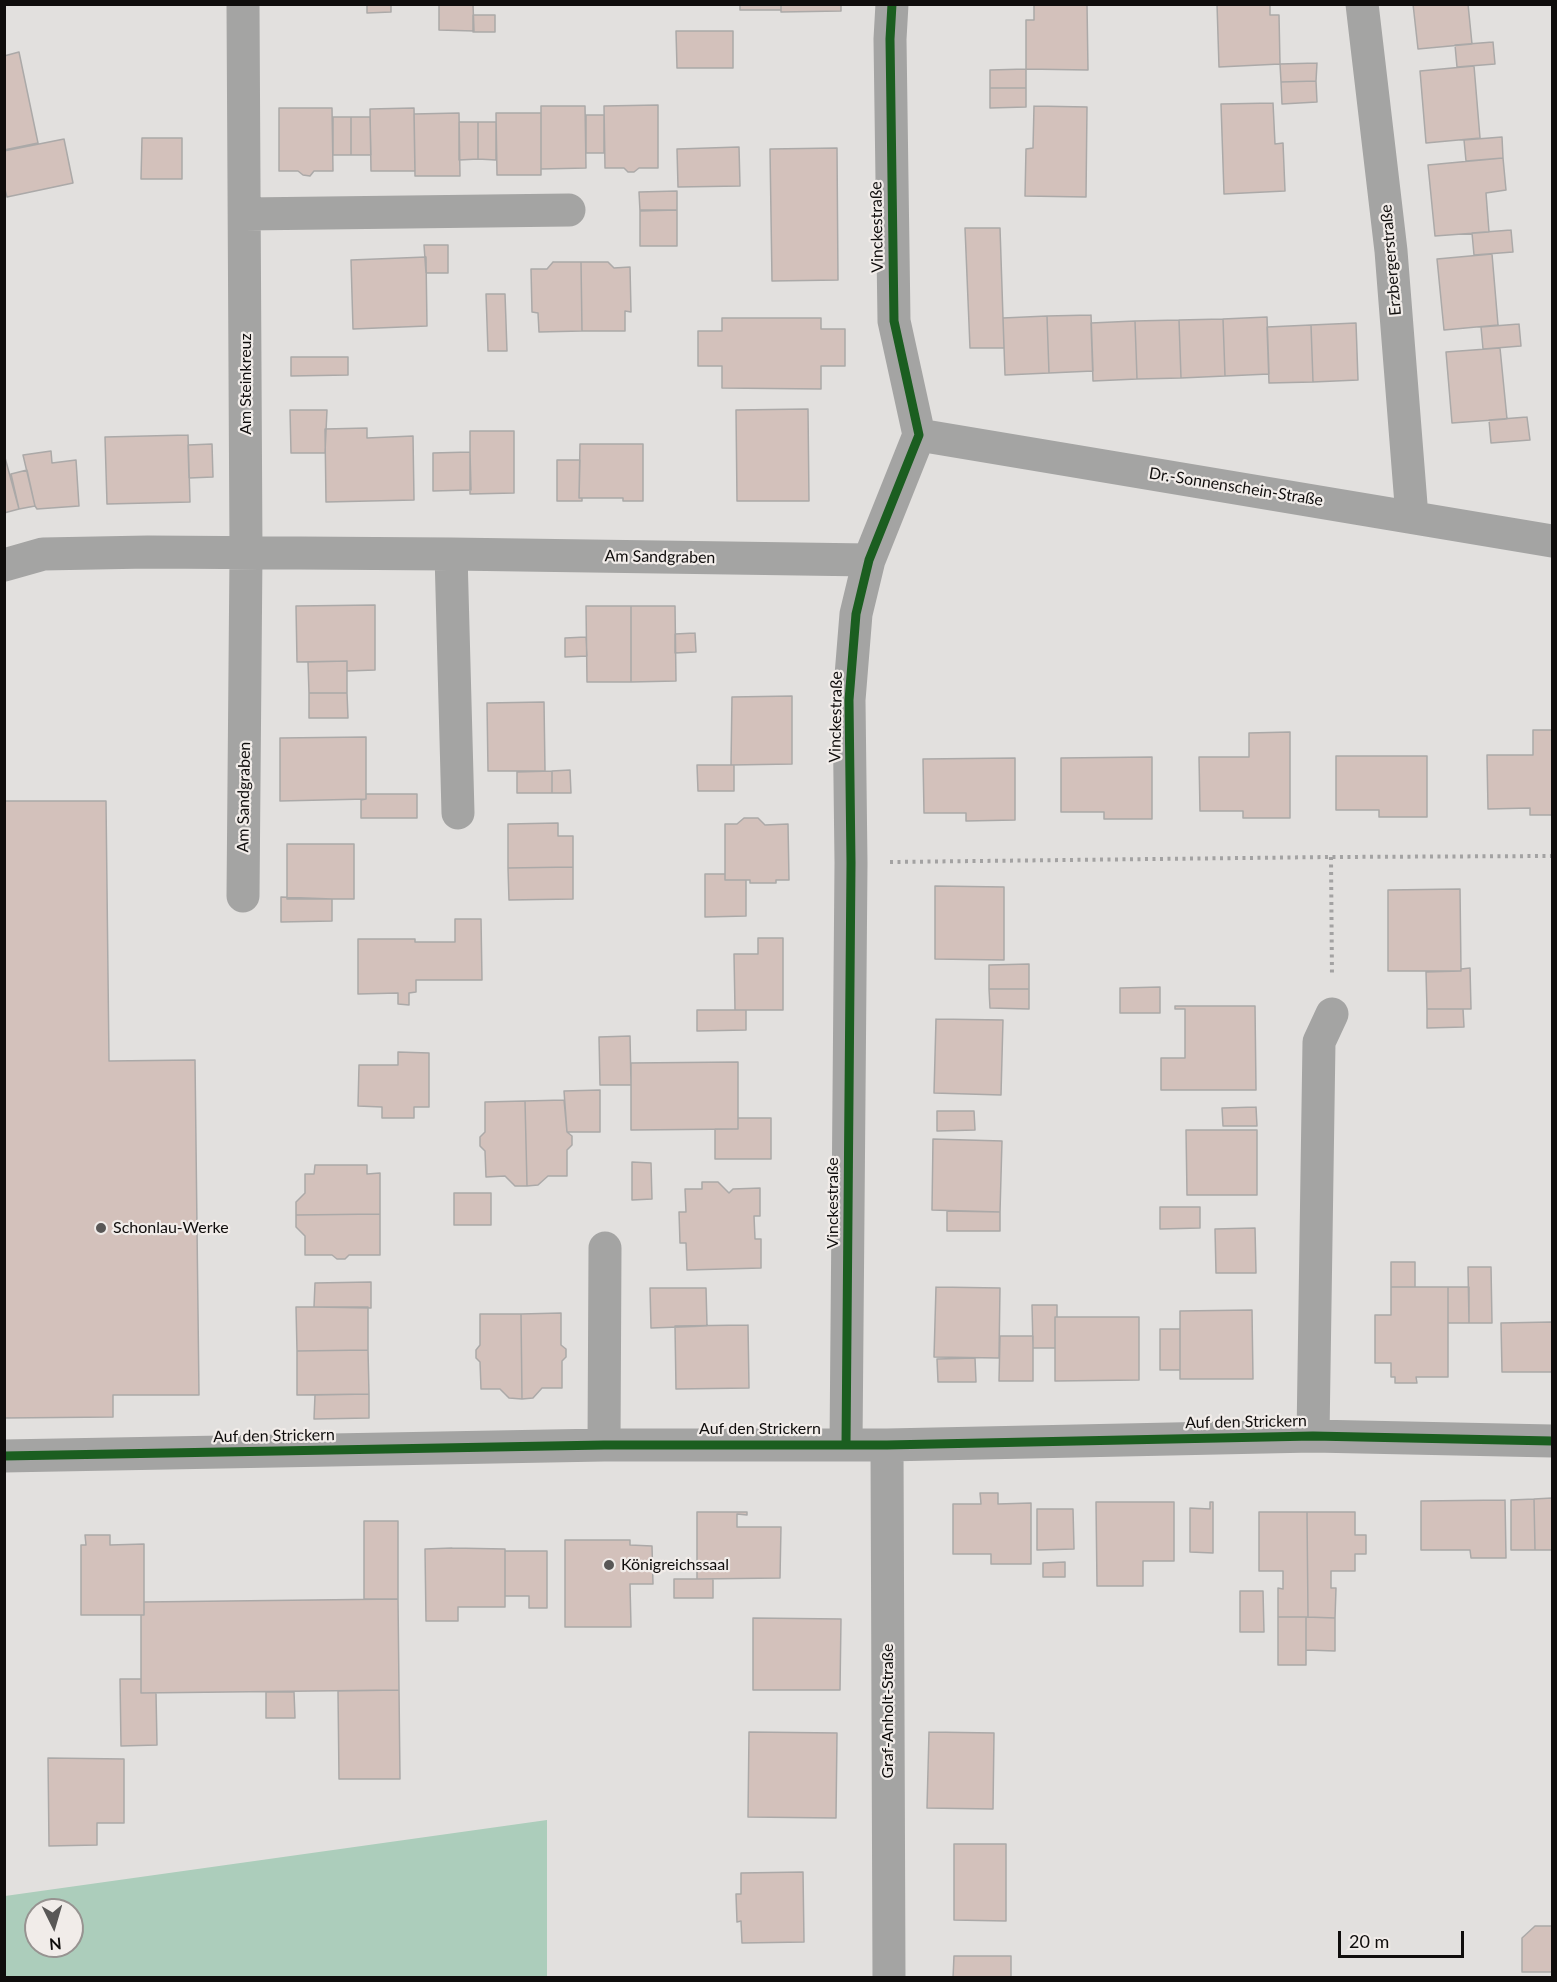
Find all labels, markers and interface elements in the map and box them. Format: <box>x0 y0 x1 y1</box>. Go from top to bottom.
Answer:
street label: Vinckestraße <box>867 181 887 273</box>
street label: Erzbergerstraße <box>1377 204 1405 316</box>
street label: Am Steinkreuz <box>236 333 256 435</box>
street label: Dr.-Sonnenschein-Straße <box>1148 464 1324 510</box>
street label: Am Sandgraben <box>604 546 716 568</box>
street label: Vinckestraße <box>826 671 846 763</box>
street label: Am Sandgraben <box>233 741 255 853</box>
street label: Vinckestraße <box>823 1157 843 1249</box>
place label: Schonlau-Werke <box>113 1218 229 1238</box>
marker: Schonlau-Werke <box>94 1221 108 1235</box>
street label: Auf den Strickern <box>1185 1411 1307 1433</box>
street label: Auf den Strickern <box>699 1419 821 1439</box>
street label: Auf den Strickern <box>213 1425 335 1447</box>
place label: Königreichssaal <box>621 1555 729 1575</box>
marker: Königreichssaal <box>602 1558 616 1572</box>
street label: Graf-Anholt-Straße <box>878 1643 898 1779</box>
north arrow <box>24 1898 84 1958</box>
scale bar <box>1341 1919 1467 1957</box>
text: 20 m <box>1349 1930 1389 1952</box>
text: N <box>48 1934 62 1954</box>

